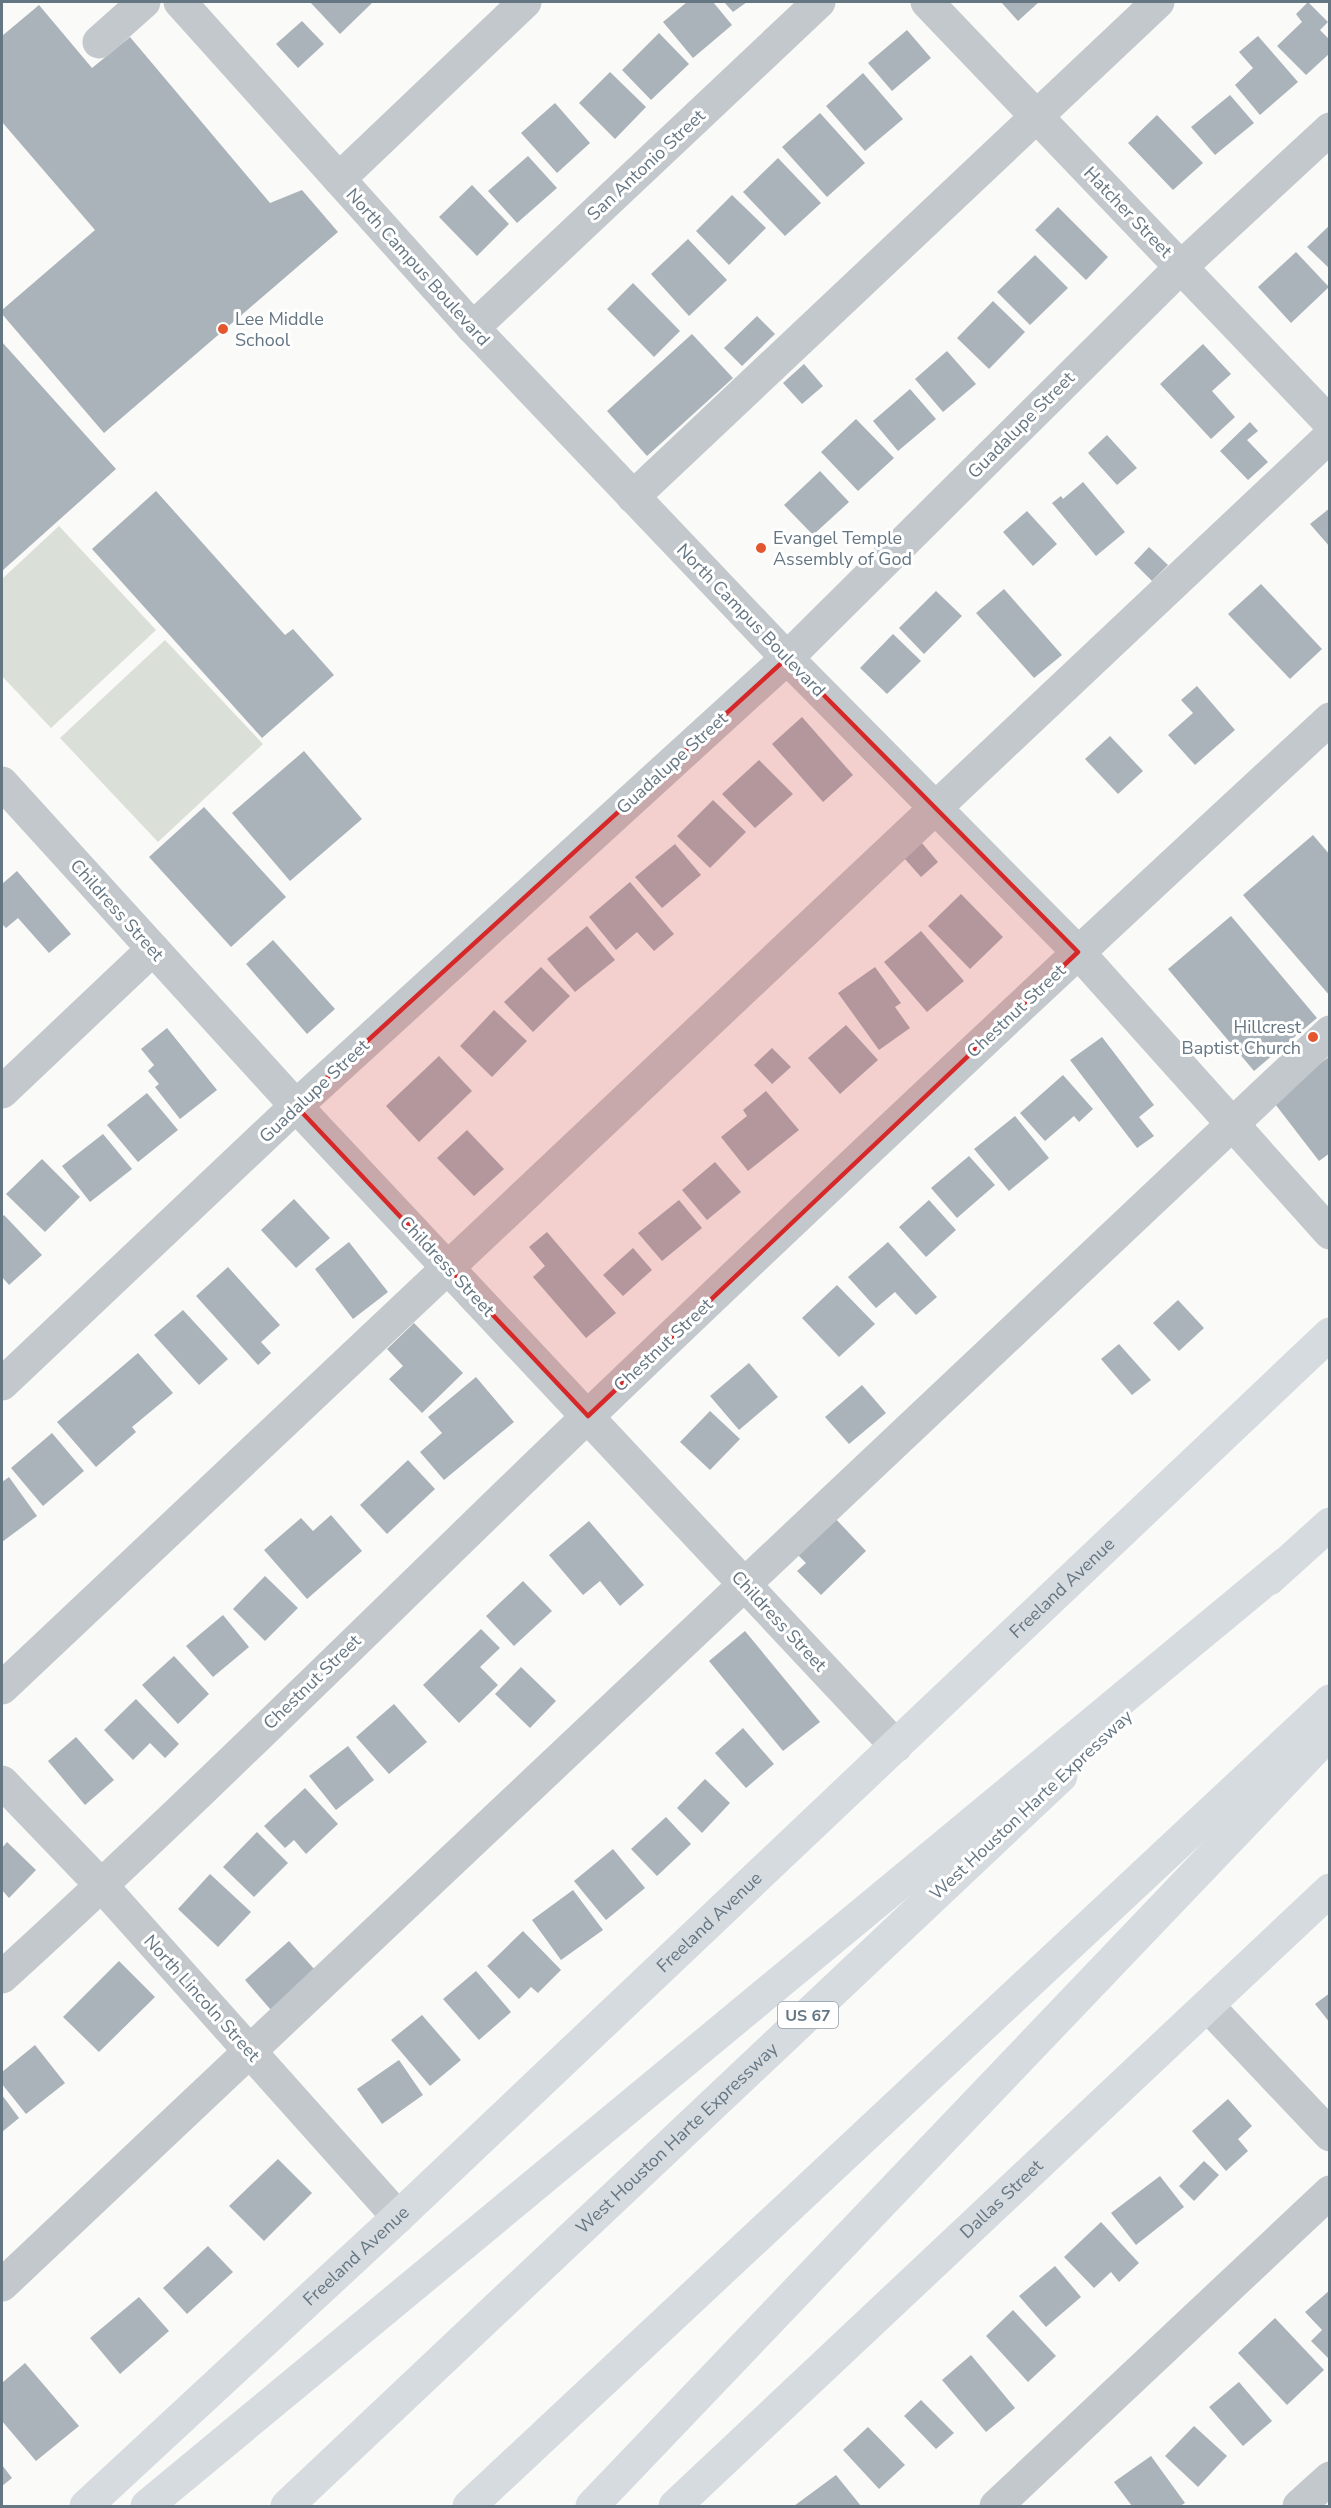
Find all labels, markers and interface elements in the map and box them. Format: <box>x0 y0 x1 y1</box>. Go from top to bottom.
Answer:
street label: San Antonio Street <box>582 104 711 226</box>
street label: Hatcher Street <box>1078 161 1178 263</box>
street label: North Campus Boulevard <box>341 183 495 351</box>
place label: Lee Middle School <box>235 307 324 352</box>
marker: Lee Middle School <box>216 322 230 336</box>
street label: Guadalupe Street <box>962 366 1080 484</box>
place label: Evangel Temple Assembly of God <box>773 526 912 571</box>
street label: North Campus Boulevard <box>671 538 831 702</box>
marker: Evangel Temple Assembly of God <box>754 541 768 555</box>
street label: Guadalupe Street <box>611 706 733 819</box>
street label: Childress Street <box>65 854 170 967</box>
street label: Chestnut Street <box>961 958 1071 1063</box>
place label: Hillcrest Baptist Church <box>1182 1015 1302 1060</box>
marker: Hillcrest Baptist Church <box>1306 1030 1320 1044</box>
street label: Guadalupe Street <box>254 1033 375 1148</box>
street label: Childress Street <box>394 1211 500 1322</box>
street label: Chestnut Street <box>608 1292 718 1397</box>
street label: Freeland Avenue <box>1004 1532 1120 1644</box>
street label: Childress Street <box>726 1566 832 1677</box>
street label: Chestnut Street <box>258 1629 367 1735</box>
street label: West Houston Harte Expressway <box>924 1704 1138 1905</box>
street label: Freeland Avenue <box>651 1866 767 1978</box>
street label: North Lincoln Street <box>139 1929 266 2067</box>
road number: US 67 <box>778 2002 838 2028</box>
street label: West Houston Harte Expressway <box>571 2037 784 2239</box>
street label: Dallas Street <box>955 2154 1049 2244</box>
street label: Freeland Avenue <box>298 2201 414 2311</box>

